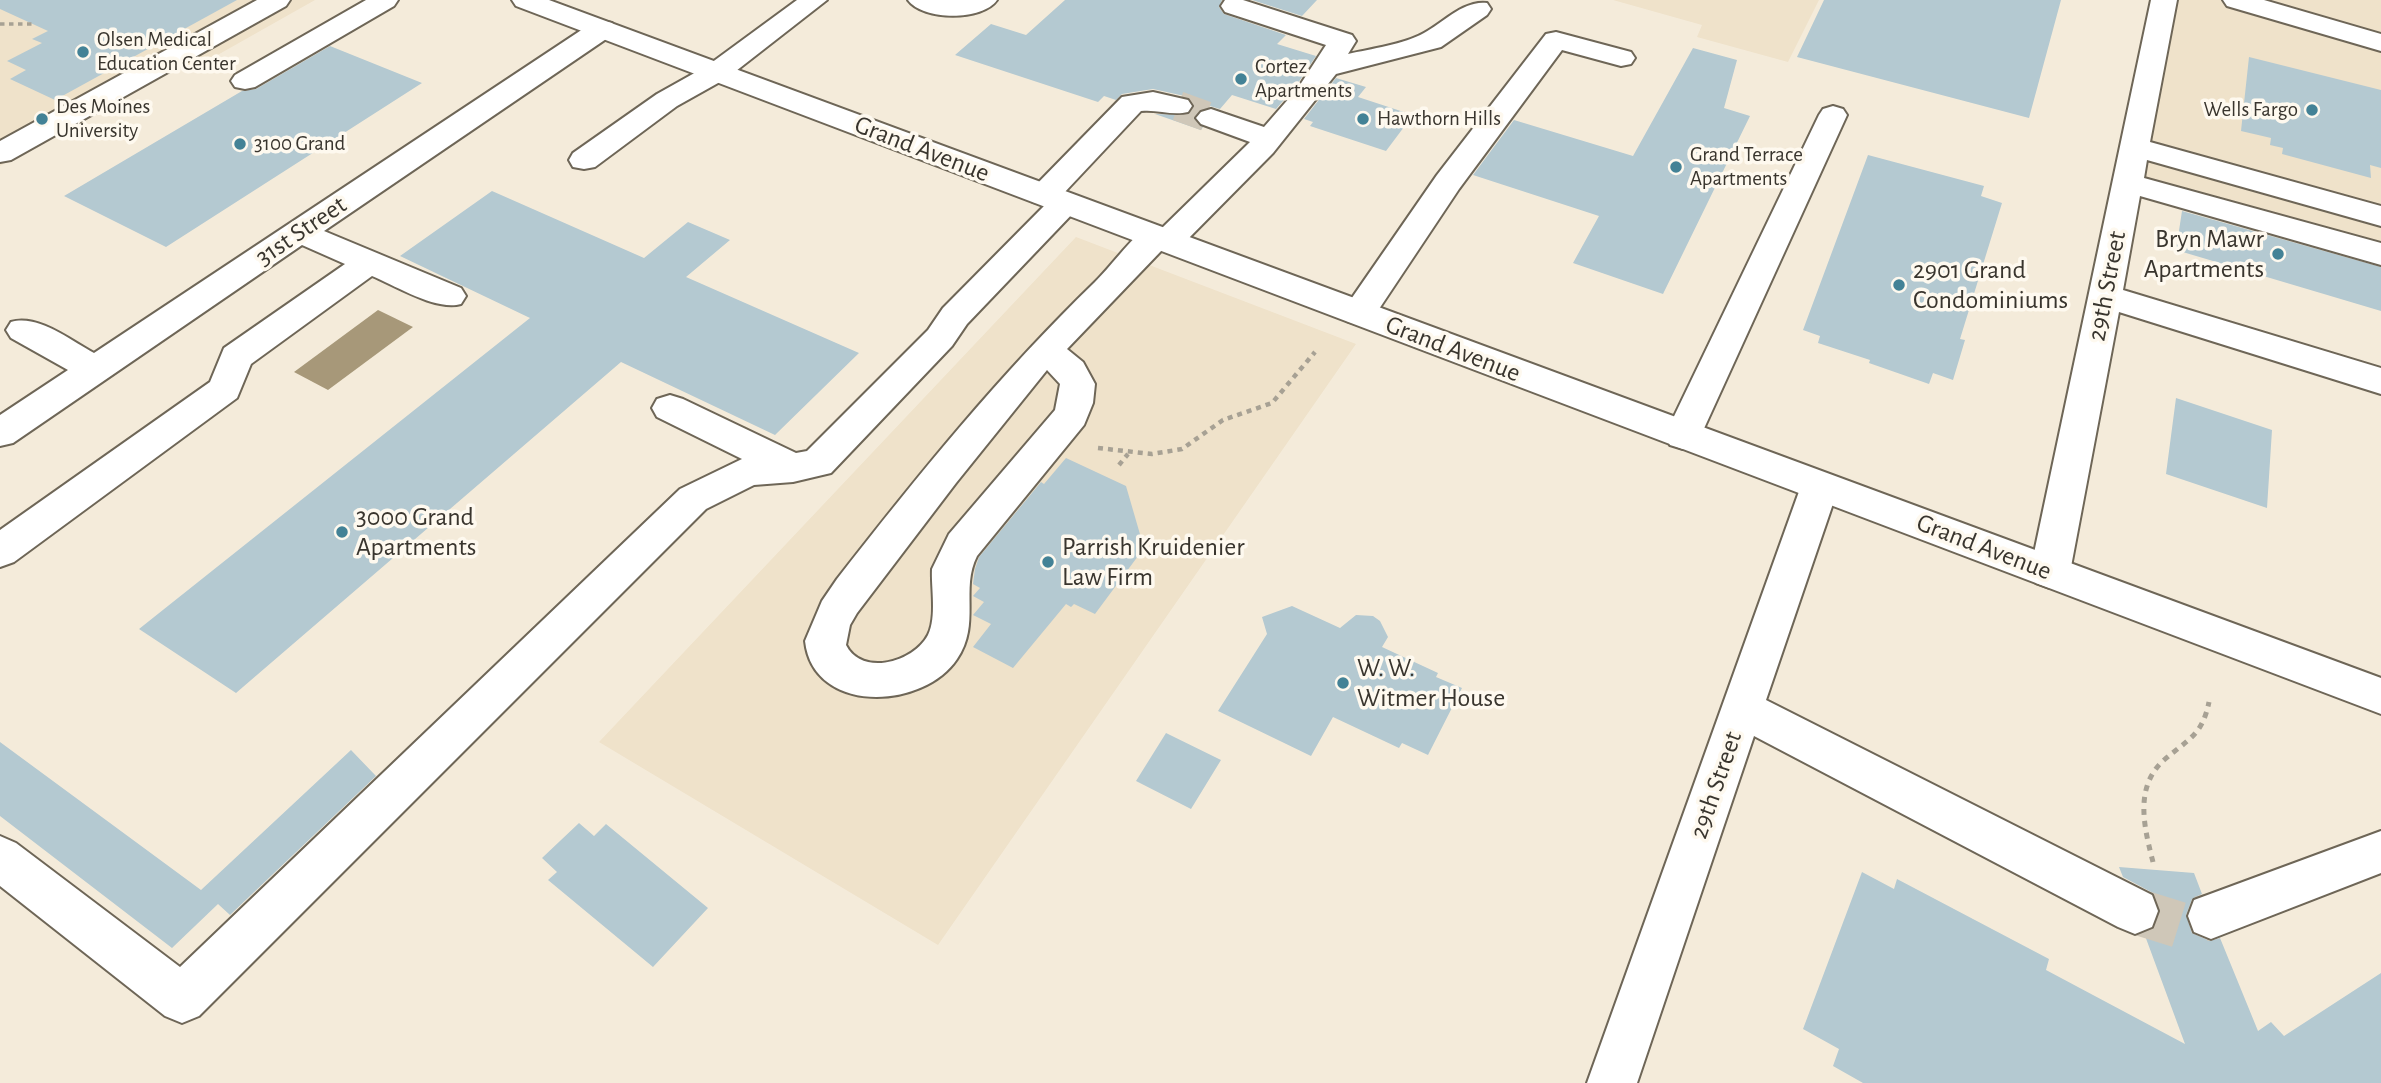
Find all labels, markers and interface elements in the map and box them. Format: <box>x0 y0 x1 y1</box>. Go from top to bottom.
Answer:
place label: Olsen Medical Education Center <box>97 27 236 77</box>
marker: Olsen Medical Education Center <box>75 44 91 60</box>
place label: Cortez Apartments <box>1255 54 1352 104</box>
marker: Cortez Apartments <box>1233 71 1249 87</box>
place label: Des Moines University <box>56 94 150 144</box>
place label: Wells Fargo <box>2204 97 2298 123</box>
marker: Wells Fargo <box>2304 102 2320 118</box>
place label: Hawthorn Hills <box>1377 106 1501 132</box>
street label: Grand Avenue <box>850 109 994 189</box>
marker: Des Moines University <box>34 111 50 127</box>
marker: Hawthorn Hills <box>1355 111 1371 127</box>
place label: 3100 Grand <box>254 131 345 157</box>
marker: 3100 Grand <box>232 136 248 152</box>
place label: Grand Terrace Apartments <box>1690 142 1803 192</box>
marker: Grand Terrace Apartments <box>1668 159 1684 175</box>
street label: 31st Street <box>250 189 352 273</box>
place label: Bryn Mawr Apartments <box>2144 223 2264 284</box>
street label: 29th Street <box>2081 228 2133 344</box>
marker: Bryn Mawr Apartments <box>2270 246 2286 262</box>
place label: 2901 Grand Condominiums <box>1913 254 2068 316</box>
marker: 2901 Grand Condominiums <box>1891 277 1907 293</box>
street label: Grand Avenue <box>1381 309 1525 389</box>
place label: 3000 Grand Apartments <box>356 501 476 562</box>
street label: Grand Avenue <box>1912 507 2056 587</box>
marker: 3000 Grand Apartments <box>334 524 350 540</box>
place label: Parrish Kruidenier Law Firm <box>1062 531 1245 592</box>
marker: Parrish Kruidenier Law Firm <box>1040 554 1056 570</box>
place label: W. W. Witmer House <box>1357 652 1505 714</box>
marker: W. W. Witmer House <box>1335 675 1351 691</box>
street label: 29th Street <box>1683 727 1749 843</box>

